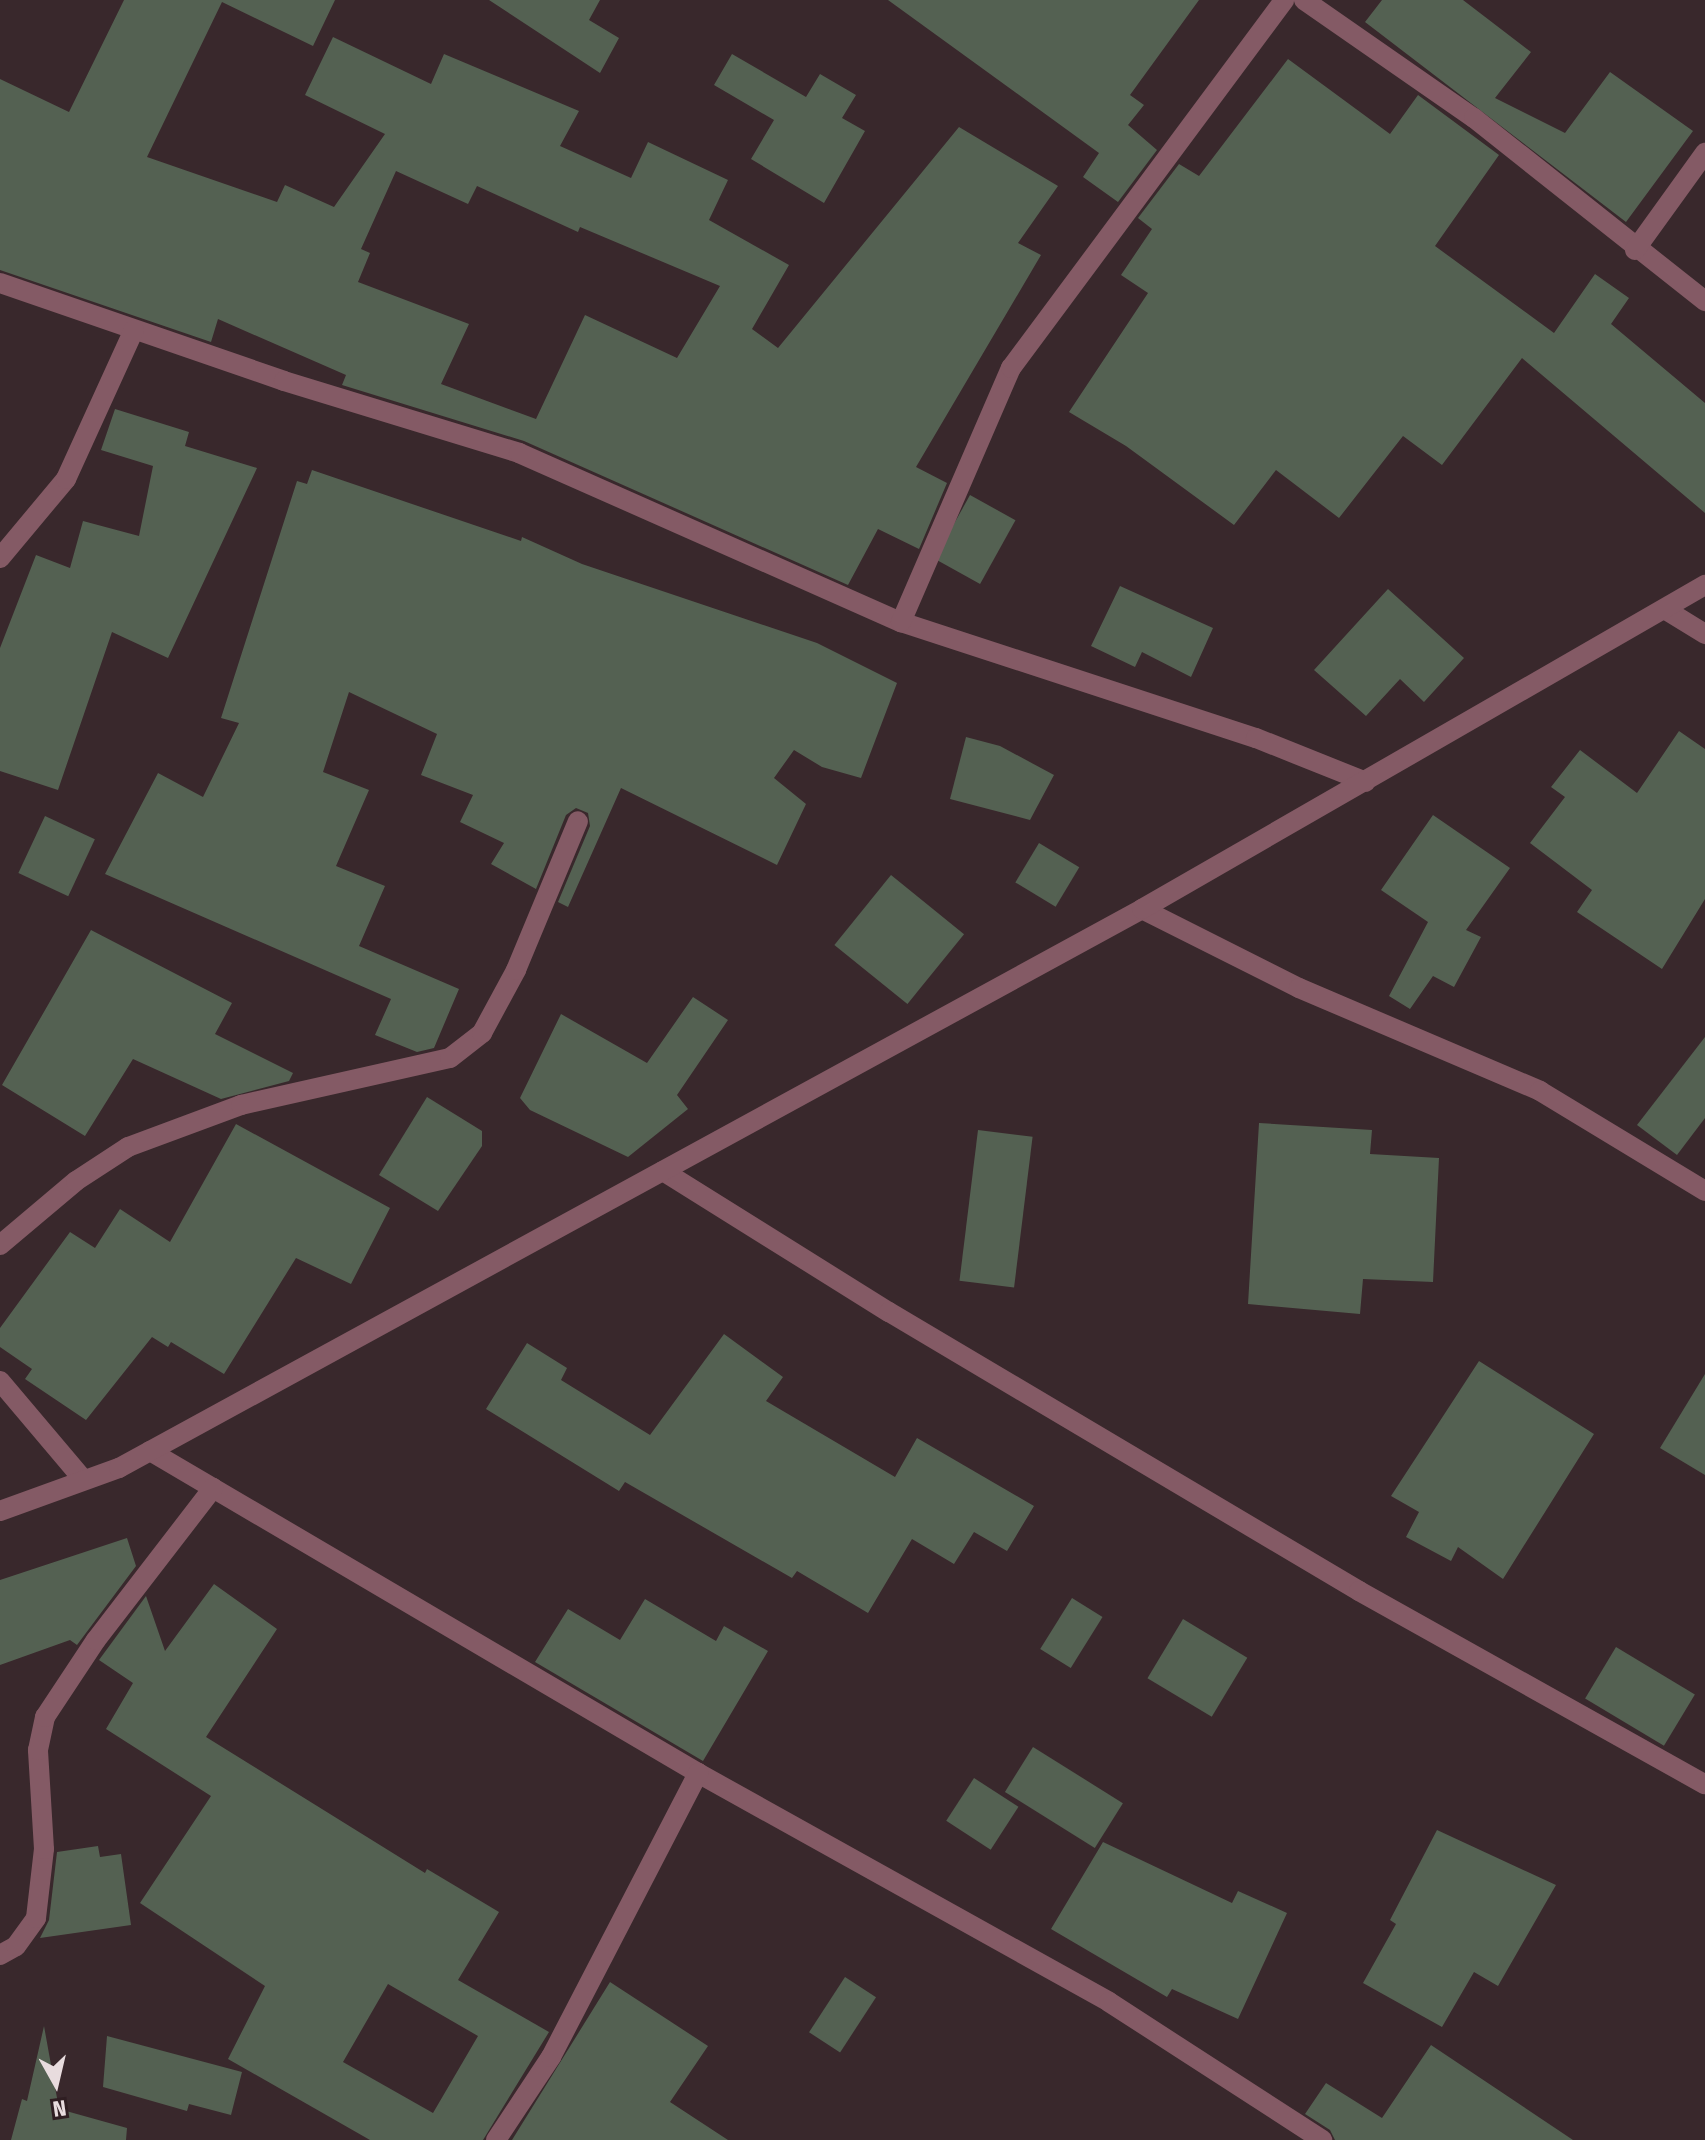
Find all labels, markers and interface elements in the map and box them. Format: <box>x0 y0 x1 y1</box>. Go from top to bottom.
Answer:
north arrow <box>16 2044 96 2124</box>
text: N <box>51 2094 68 2123</box>

